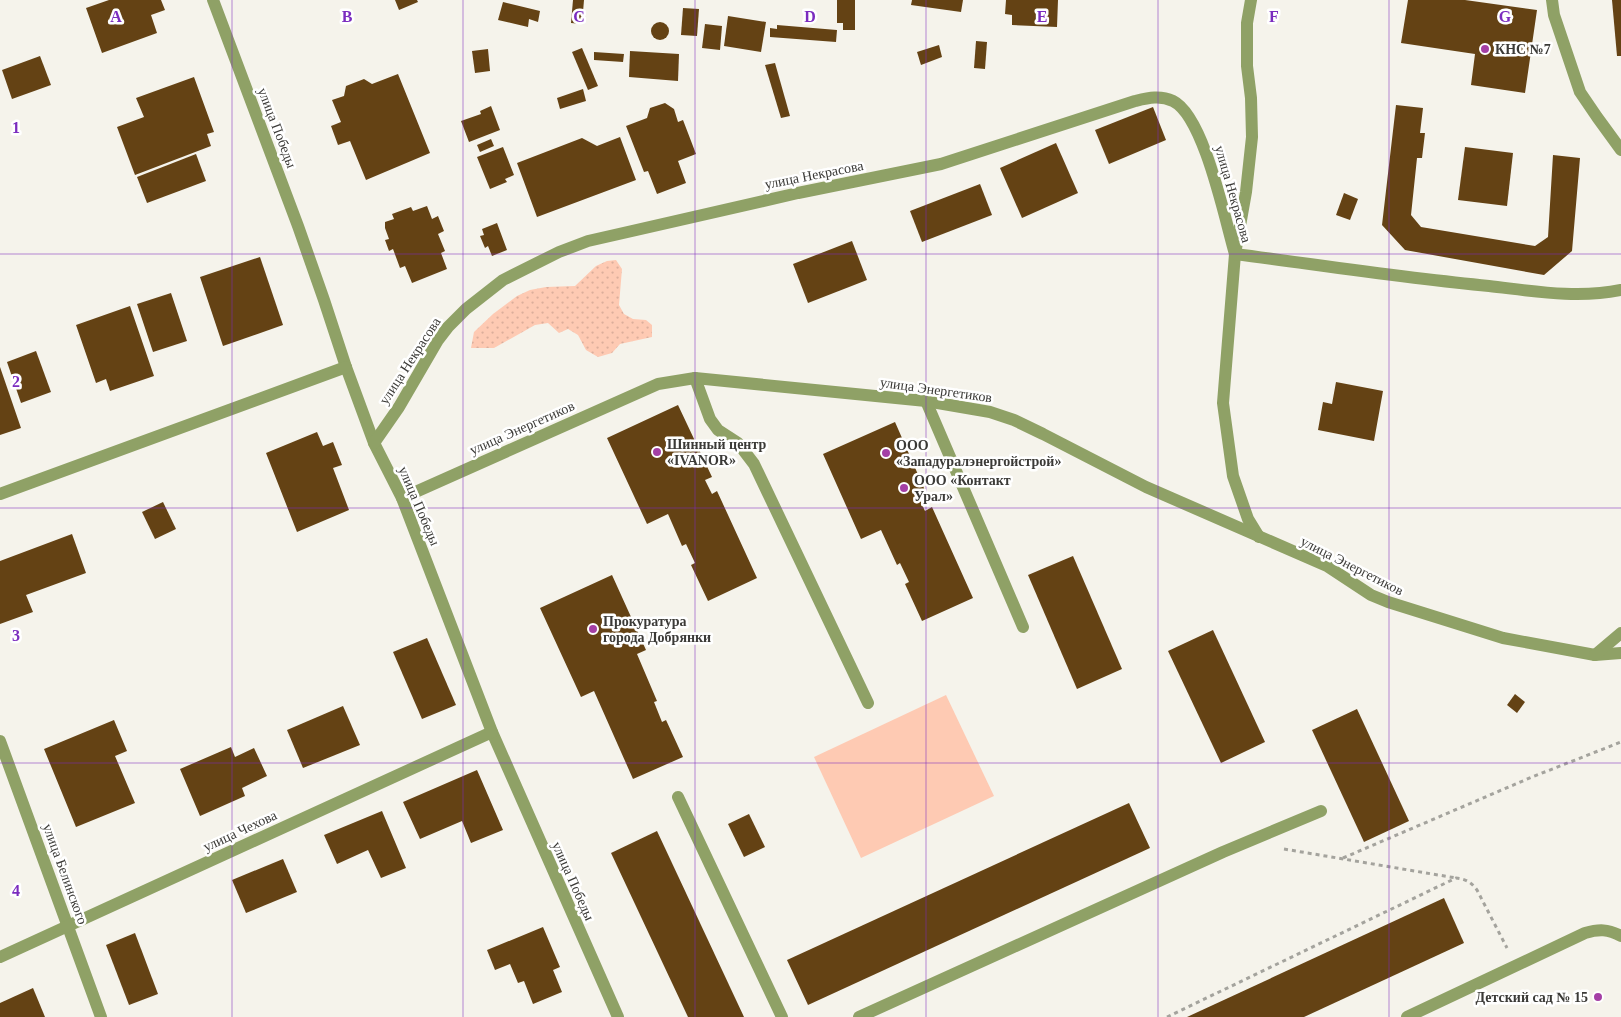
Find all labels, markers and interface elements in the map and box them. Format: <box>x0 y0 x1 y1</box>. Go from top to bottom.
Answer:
text: A <box>110 8 122 25</box>
text: B <box>342 8 353 25</box>
text: C <box>573 8 585 25</box>
text: D <box>804 8 816 25</box>
text: E <box>1037 8 1047 25</box>
text: F <box>1269 8 1279 25</box>
text: G <box>1499 8 1512 25</box>
place label: КНС №7 <box>1495 42 1551 57</box>
marker: КНС №7 <box>1479 43 1491 55</box>
street label: улица Победы <box>255 86 299 171</box>
text: 1 <box>12 119 20 136</box>
street label: улица Некрасова <box>1212 144 1254 245</box>
street label: улица Некрасова <box>763 158 865 192</box>
street label: улица Некрасова <box>376 314 444 407</box>
text: 2 <box>12 373 20 390</box>
street label: улица Энергетиков <box>879 375 993 405</box>
street label: улица Энергетиков <box>467 398 577 458</box>
place label: Шинный центр «IVANOR» <box>667 437 766 468</box>
place label: ООО «Западуралэнергойстрой» <box>896 438 1061 469</box>
marker: Шинный центр «IVANOR» <box>651 446 663 458</box>
marker: ООО «Западуралэнергойстрой» <box>880 447 892 459</box>
street label: улица Победы <box>396 464 443 548</box>
place label: ООО «Контакт Урал» <box>914 473 1011 504</box>
marker: ООО «Контакт Урал» <box>898 482 910 494</box>
street label: улица Энергетиков <box>1298 534 1406 599</box>
place label: Прокуратура города Добрянки <box>603 614 711 645</box>
marker: Прокуратура города Добрянки <box>587 623 599 635</box>
text: 3 <box>12 627 20 644</box>
street label: улица Чехова <box>201 807 280 855</box>
street label: улица Белинского <box>40 822 90 926</box>
street label: улица Победы <box>549 839 597 923</box>
text: 4 <box>12 882 20 899</box>
place label: Детский сад № 15 <box>1475 990 1588 1005</box>
marker: Детский сад № 15 <box>1592 991 1604 1003</box>

